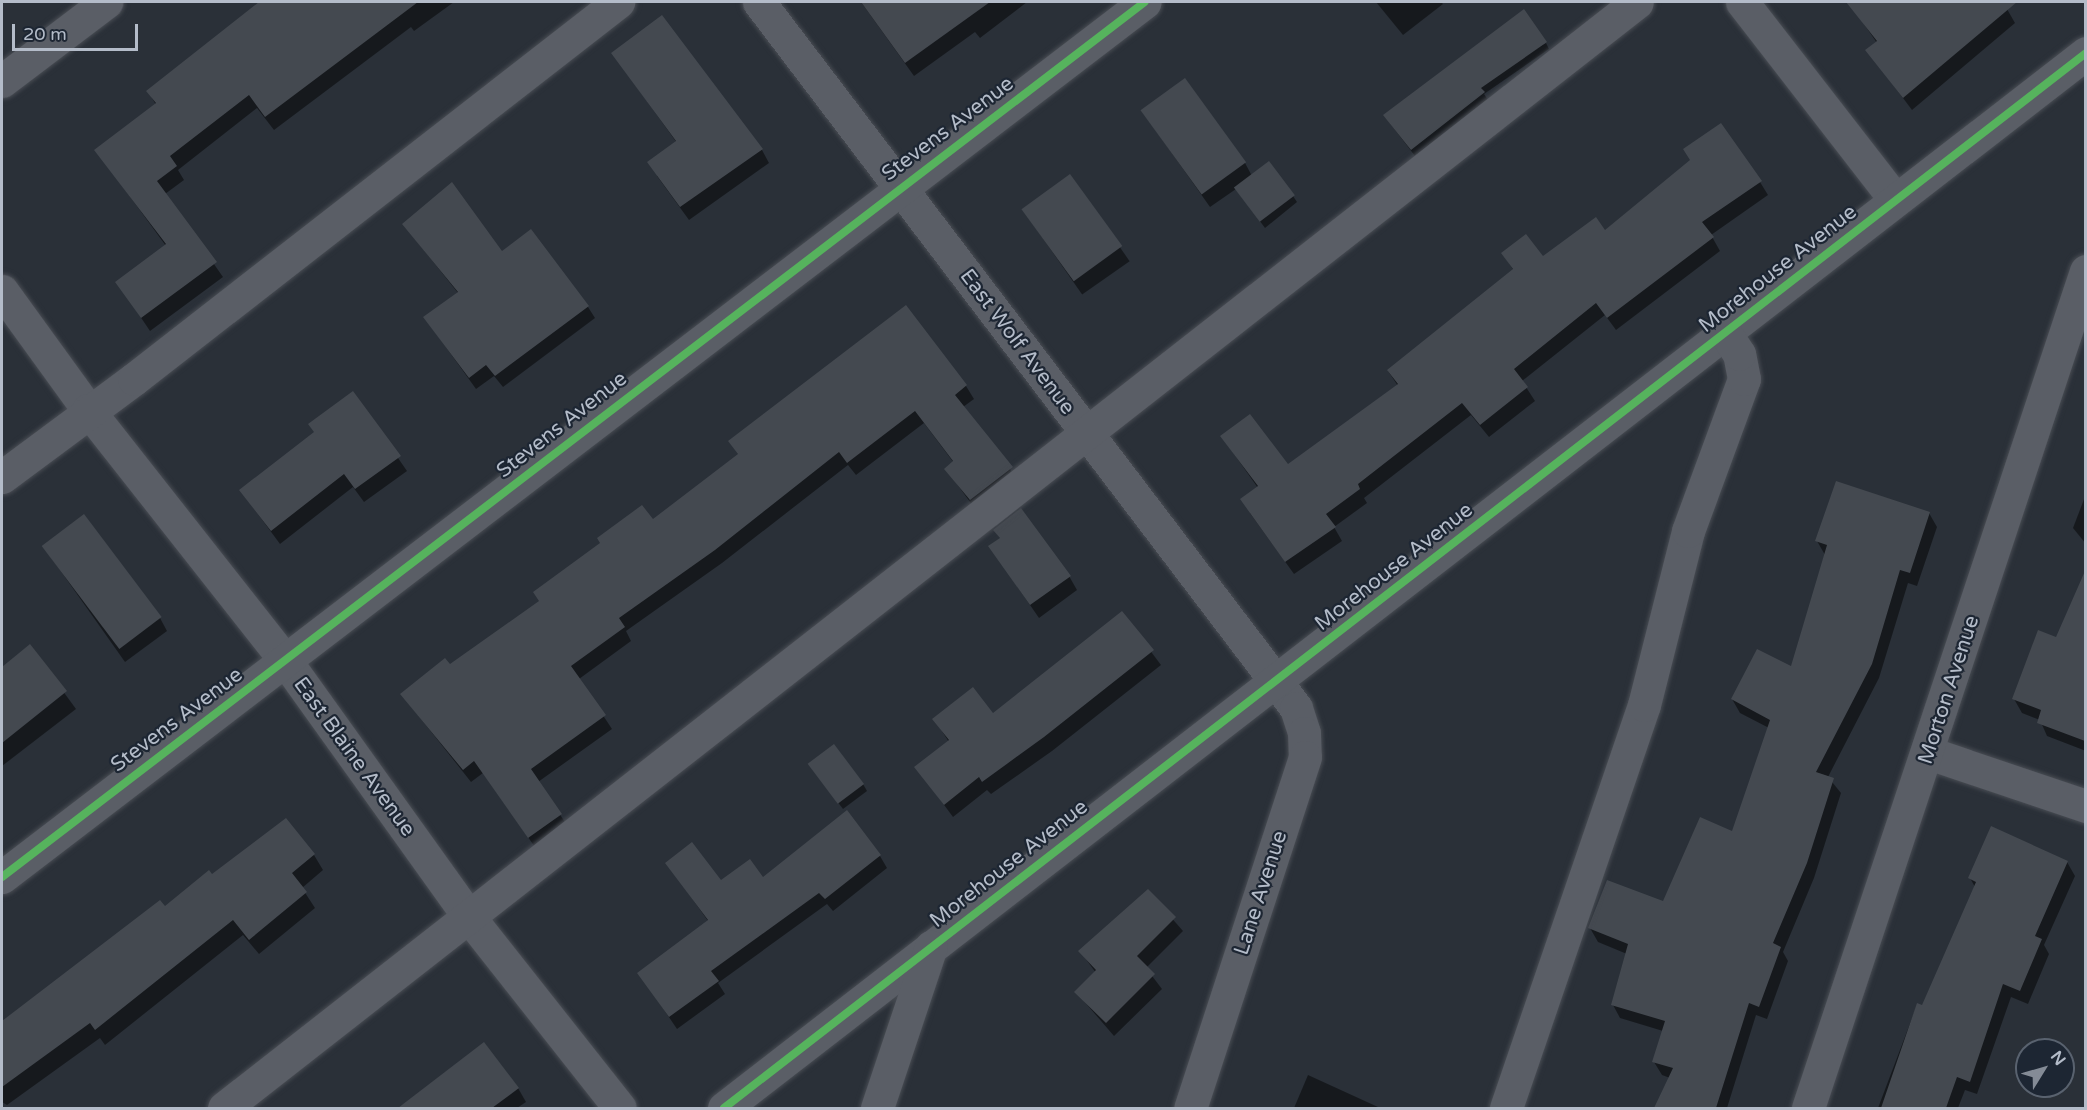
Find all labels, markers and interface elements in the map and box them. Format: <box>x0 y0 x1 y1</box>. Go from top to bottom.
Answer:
scale bar <box>15 12 141 50</box>
text: 20 m <box>23 23 67 45</box>
street label: Stevens Avenue <box>877 71 1019 187</box>
street label: Morehouse Avenue <box>1694 200 1862 338</box>
street label: East Wolf Avenue <box>954 264 1080 420</box>
street label: Stevens Avenue <box>492 366 632 484</box>
street label: Morehouse Avenue <box>1310 498 1478 636</box>
street label: Morton Avenue <box>1913 612 1985 768</box>
street label: Stevens Avenue <box>106 662 248 778</box>
street label: East Blaine Avenue <box>288 673 420 841</box>
street label: Morehouse Avenue <box>925 795 1093 933</box>
street label: Lane Avenue <box>1229 828 1293 958</box>
north arrow <box>2015 1038 2075 1098</box>
text: N <box>2046 1047 2070 1070</box>

